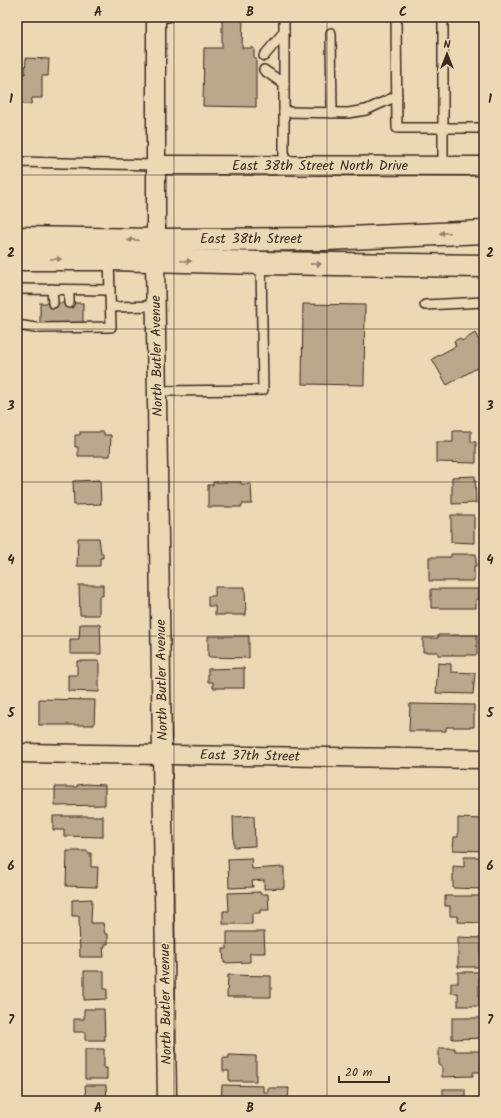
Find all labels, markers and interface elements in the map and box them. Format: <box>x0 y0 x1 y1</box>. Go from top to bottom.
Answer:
text: A <box>94 2 102 23</box>
text: B <box>246 2 254 23</box>
text: C <box>399 2 407 23</box>
north arrow <box>427 34 467 74</box>
text: N <box>444 36 451 54</box>
text: 1 <box>9 89 13 110</box>
text: 1 <box>488 89 492 110</box>
street label: East 38th Street North Drive <box>232 155 409 177</box>
street label: East 38th Street <box>200 228 303 250</box>
one-way arrow <box>438 230 451 236</box>
one-way arrow <box>126 237 139 243</box>
text: 2 <box>7 243 15 264</box>
text: 2 <box>486 243 494 264</box>
one-way arrow <box>50 256 63 262</box>
one-way arrow <box>180 257 192 264</box>
one-way arrow <box>310 261 323 267</box>
street label: North Butler Avenue <box>145 294 169 417</box>
text: 3 <box>6 396 15 417</box>
text: 3 <box>485 396 494 417</box>
text: 4 <box>7 550 15 571</box>
text: 4 <box>486 550 494 571</box>
street label: North Butler Avenue <box>150 618 174 741</box>
text: 5 <box>7 703 16 724</box>
text: 5 <box>486 703 495 724</box>
street label: East 37th Street <box>200 744 301 768</box>
text: 6 <box>7 856 15 877</box>
text: 6 <box>486 856 494 877</box>
street label: North Butler Avenue <box>154 942 178 1065</box>
text: 7 <box>8 1010 15 1031</box>
text: 7 <box>487 1010 494 1031</box>
scale bar <box>339 1058 389 1084</box>
text: 20 m <box>345 1063 373 1082</box>
text: A <box>94 1098 102 1118</box>
text: B <box>246 1098 254 1118</box>
text: C <box>399 1098 407 1118</box>

